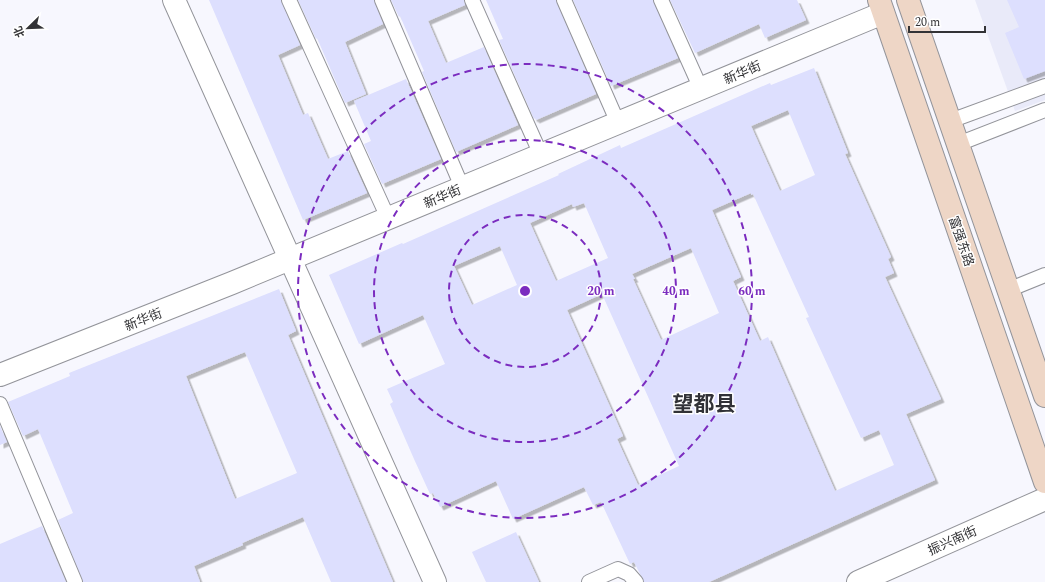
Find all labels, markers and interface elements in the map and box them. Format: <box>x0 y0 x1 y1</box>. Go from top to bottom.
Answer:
north arrow <box>8 8 48 48</box>
scale bar <box>909 8 985 34</box>
text: 20 m <box>915 13 940 32</box>
text: 北 <box>9 23 29 40</box>
street label: 新华街 <box>721 56 764 90</box>
street label: 新华街 <box>421 180 464 214</box>
street label: 富强东路 <box>943 213 979 269</box>
text: 20 m <box>587 282 615 301</box>
text: 40 m <box>662 282 690 301</box>
text: 60 m <box>738 282 766 301</box>
centre of rings <box>518 284 532 298</box>
street label: 新华街 <box>122 303 165 337</box>
district label: 望都县 <box>673 389 736 421</box>
street label: 振兴南街 <box>925 521 980 561</box>

